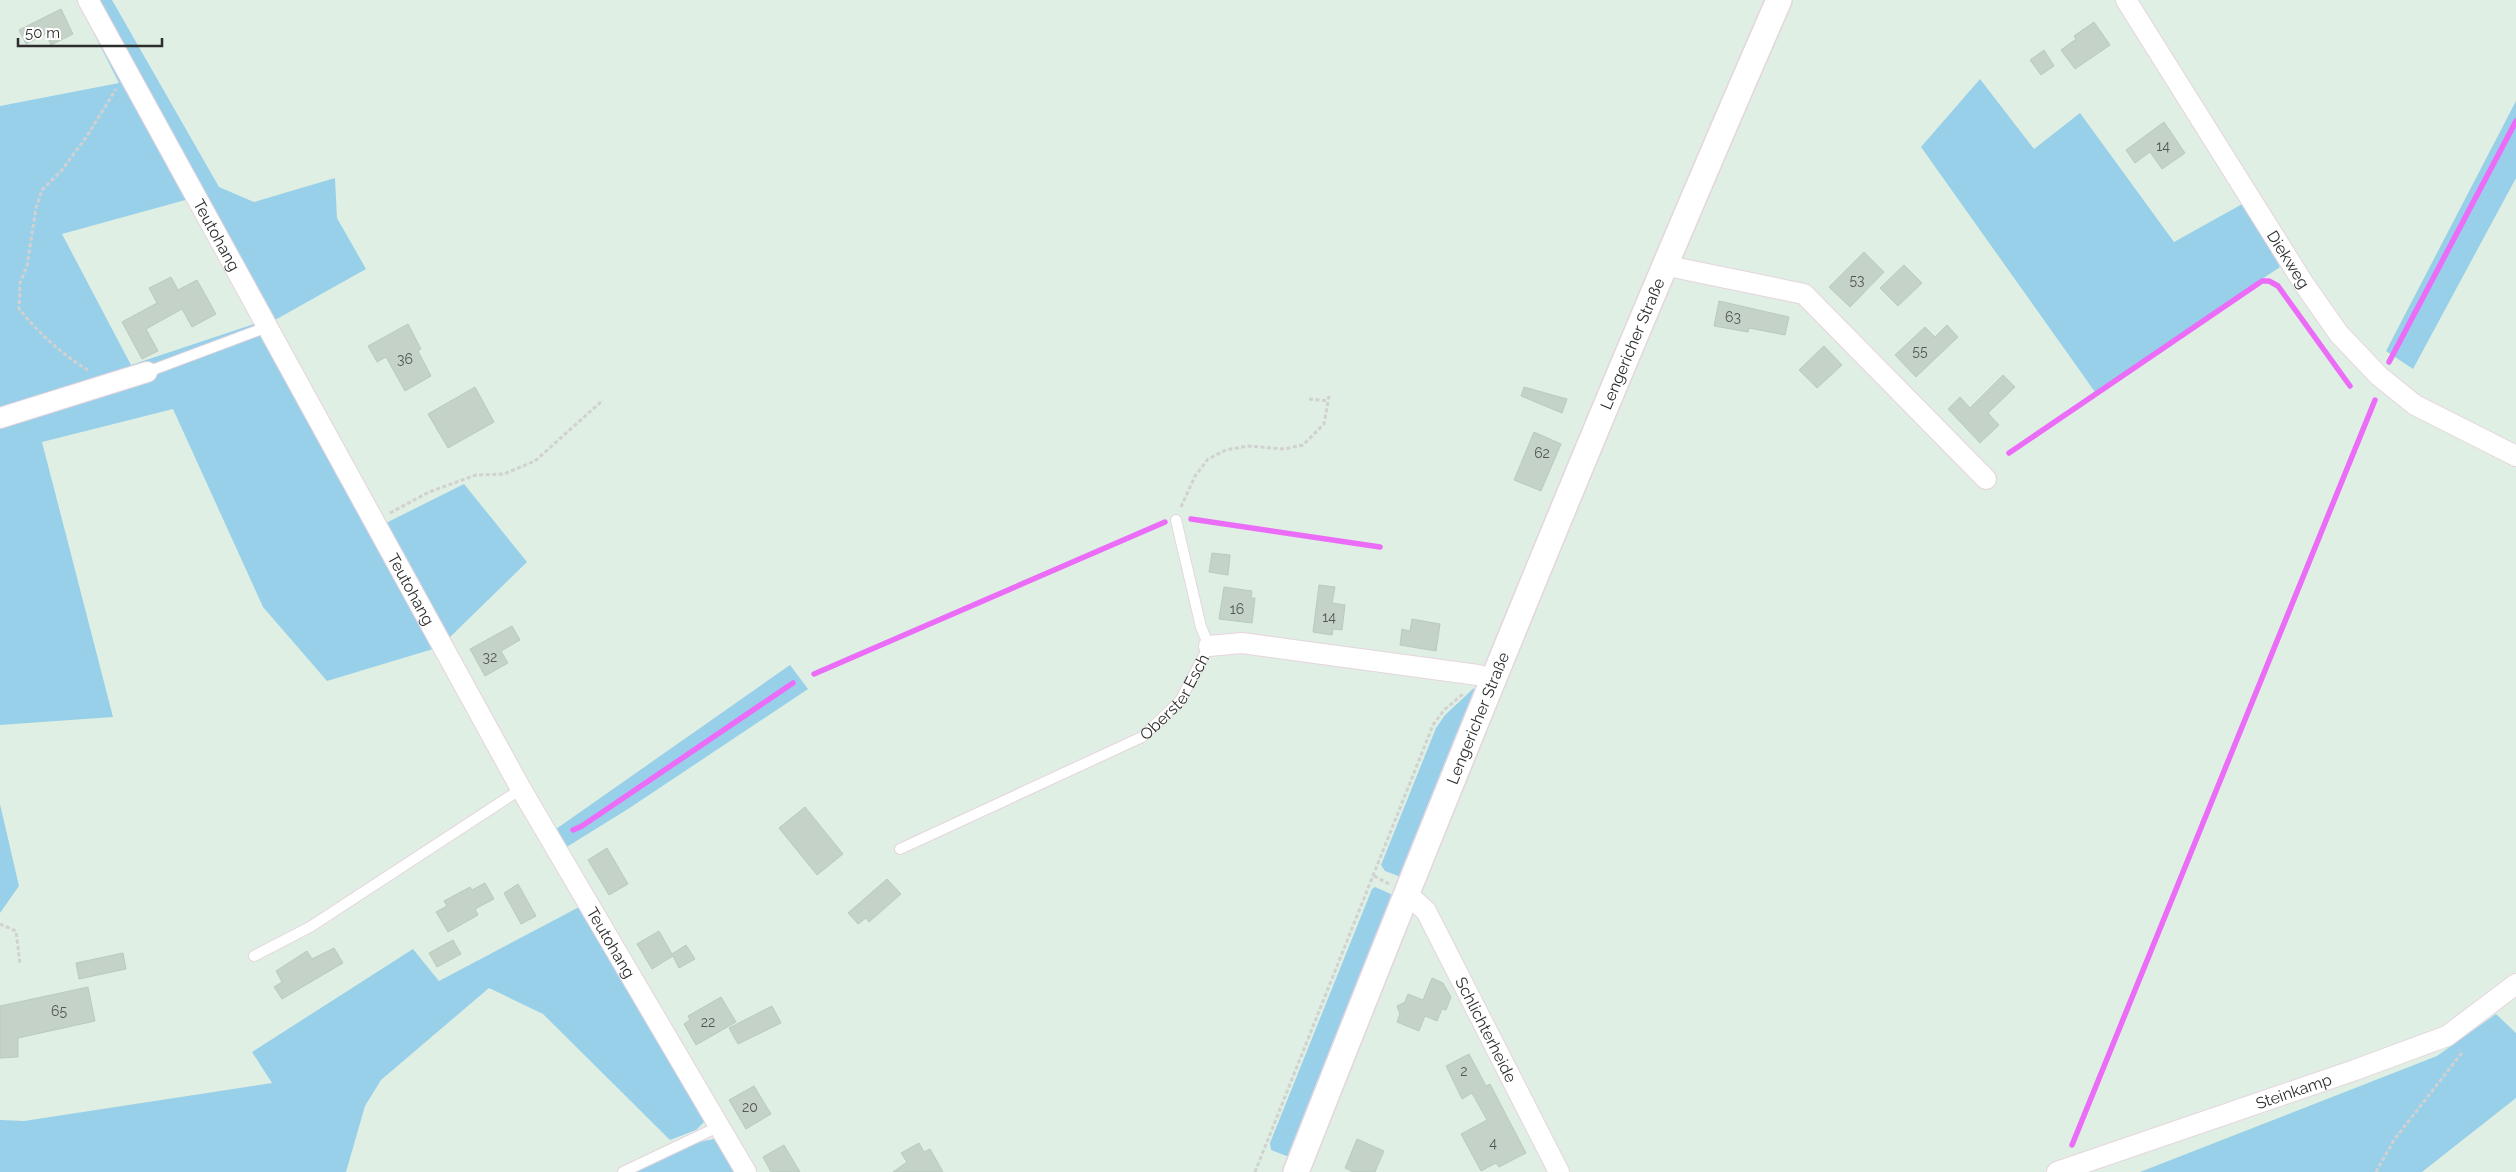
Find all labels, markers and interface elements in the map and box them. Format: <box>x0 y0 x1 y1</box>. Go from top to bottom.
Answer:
scale bar <box>18 15 161 47</box>
text: 50 m <box>25 24 60 42</box>
house number: 14 <box>2156 138 2170 154</box>
street label: Teutohang <box>189 196 244 274</box>
street label: Diekweg <box>2263 227 2313 292</box>
house number: 53 <box>1849 272 1865 288</box>
street label: Lengericher Straße <box>1596 275 1668 412</box>
house number: 63 <box>1725 309 1741 325</box>
house number: 55 <box>1912 343 1928 359</box>
house number: 36 <box>397 351 413 367</box>
house number: 62 <box>1534 445 1550 461</box>
street label: Teutohang <box>384 550 438 629</box>
house number: 16 <box>1230 601 1244 617</box>
house number: 14 <box>1322 609 1336 625</box>
house number: 32 <box>483 649 497 665</box>
street label: Lengericher Straße <box>1443 649 1513 787</box>
street label: Oberster Esch <box>1136 651 1213 744</box>
street label: Teutohang <box>583 904 639 982</box>
street label: Schlichterheide <box>1451 974 1521 1086</box>
house number: 65 <box>51 1003 67 1019</box>
house number: 22 <box>701 1014 715 1030</box>
house number: 2 <box>1460 1063 1468 1079</box>
street label: Steinkamp <box>2253 1070 2334 1113</box>
house number: 20 <box>742 1099 758 1115</box>
house number: 4 <box>1489 1135 1497 1151</box>

